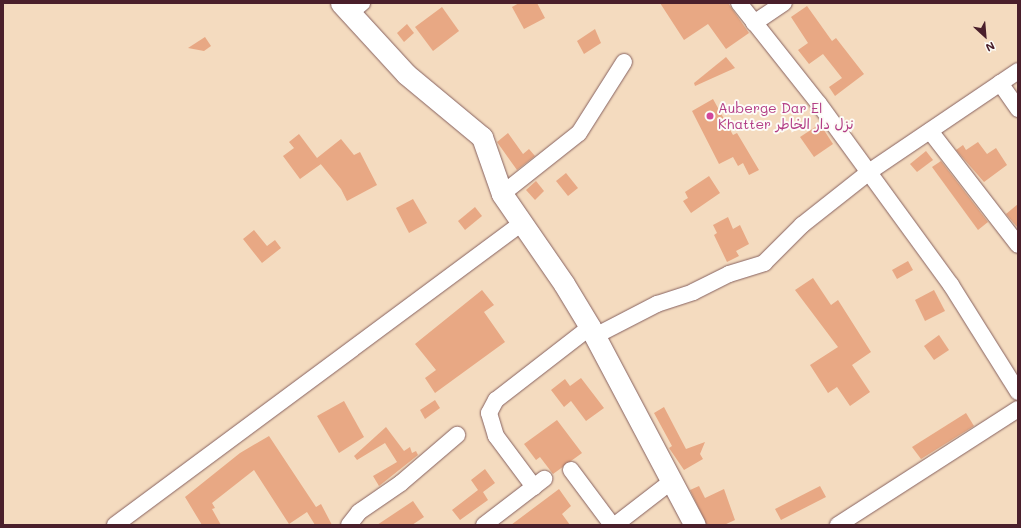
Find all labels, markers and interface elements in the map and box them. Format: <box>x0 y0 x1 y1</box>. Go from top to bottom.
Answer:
north arrow <box>965 16 1005 56</box>
text: N <box>983 39 998 56</box>
place label: Auberge Dar El Khatter نزل دار الخاطر <box>718 100 854 132</box>
marker: Auberge Dar El Khatter نزل دار الخاطر <box>705 111 715 121</box>

